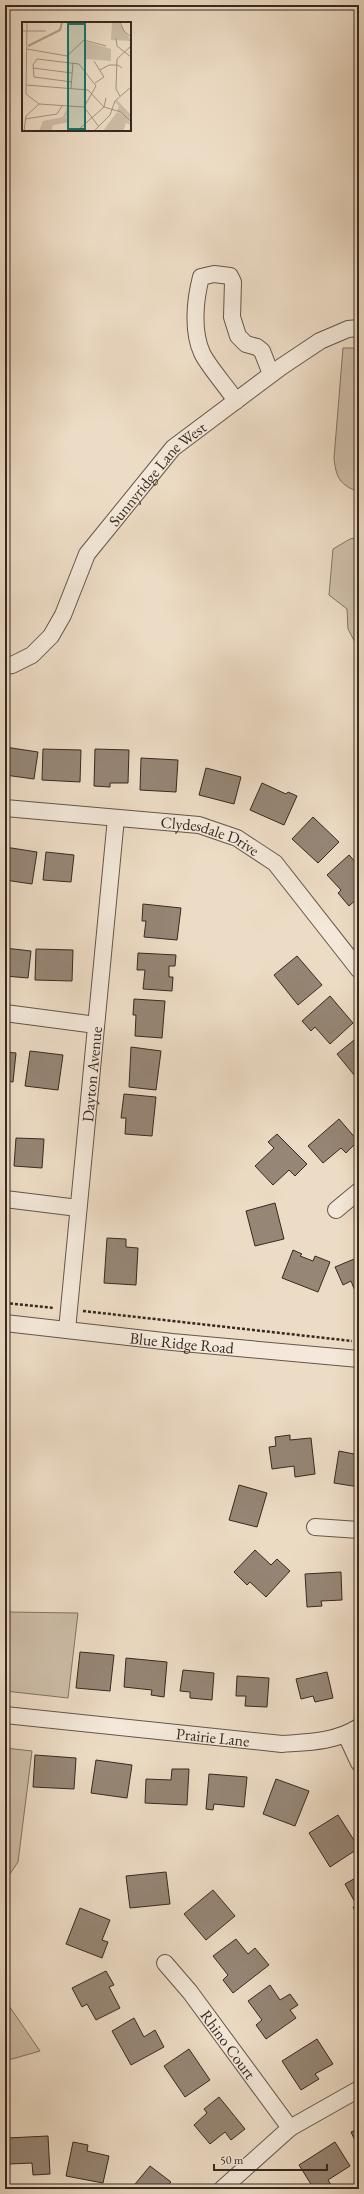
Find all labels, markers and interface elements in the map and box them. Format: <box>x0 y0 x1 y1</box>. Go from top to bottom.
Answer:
inset map <box>22 22 131 131</box>
street label: Sunnyridge Lane West <box>103 416 210 530</box>
street label: Clydesdale Drive <box>160 811 263 860</box>
street label: Dayton Avenue <box>76 1025 107 1123</box>
street label: Blue Ridge Road <box>129 1327 236 1358</box>
street label: Prairie Lane <box>175 1722 251 1751</box>
street label: Rhino Court <box>196 2005 261 2083</box>
scale bar <box>214 2146 327 2172</box>
text: 50 m <box>220 2152 244 2168</box>

